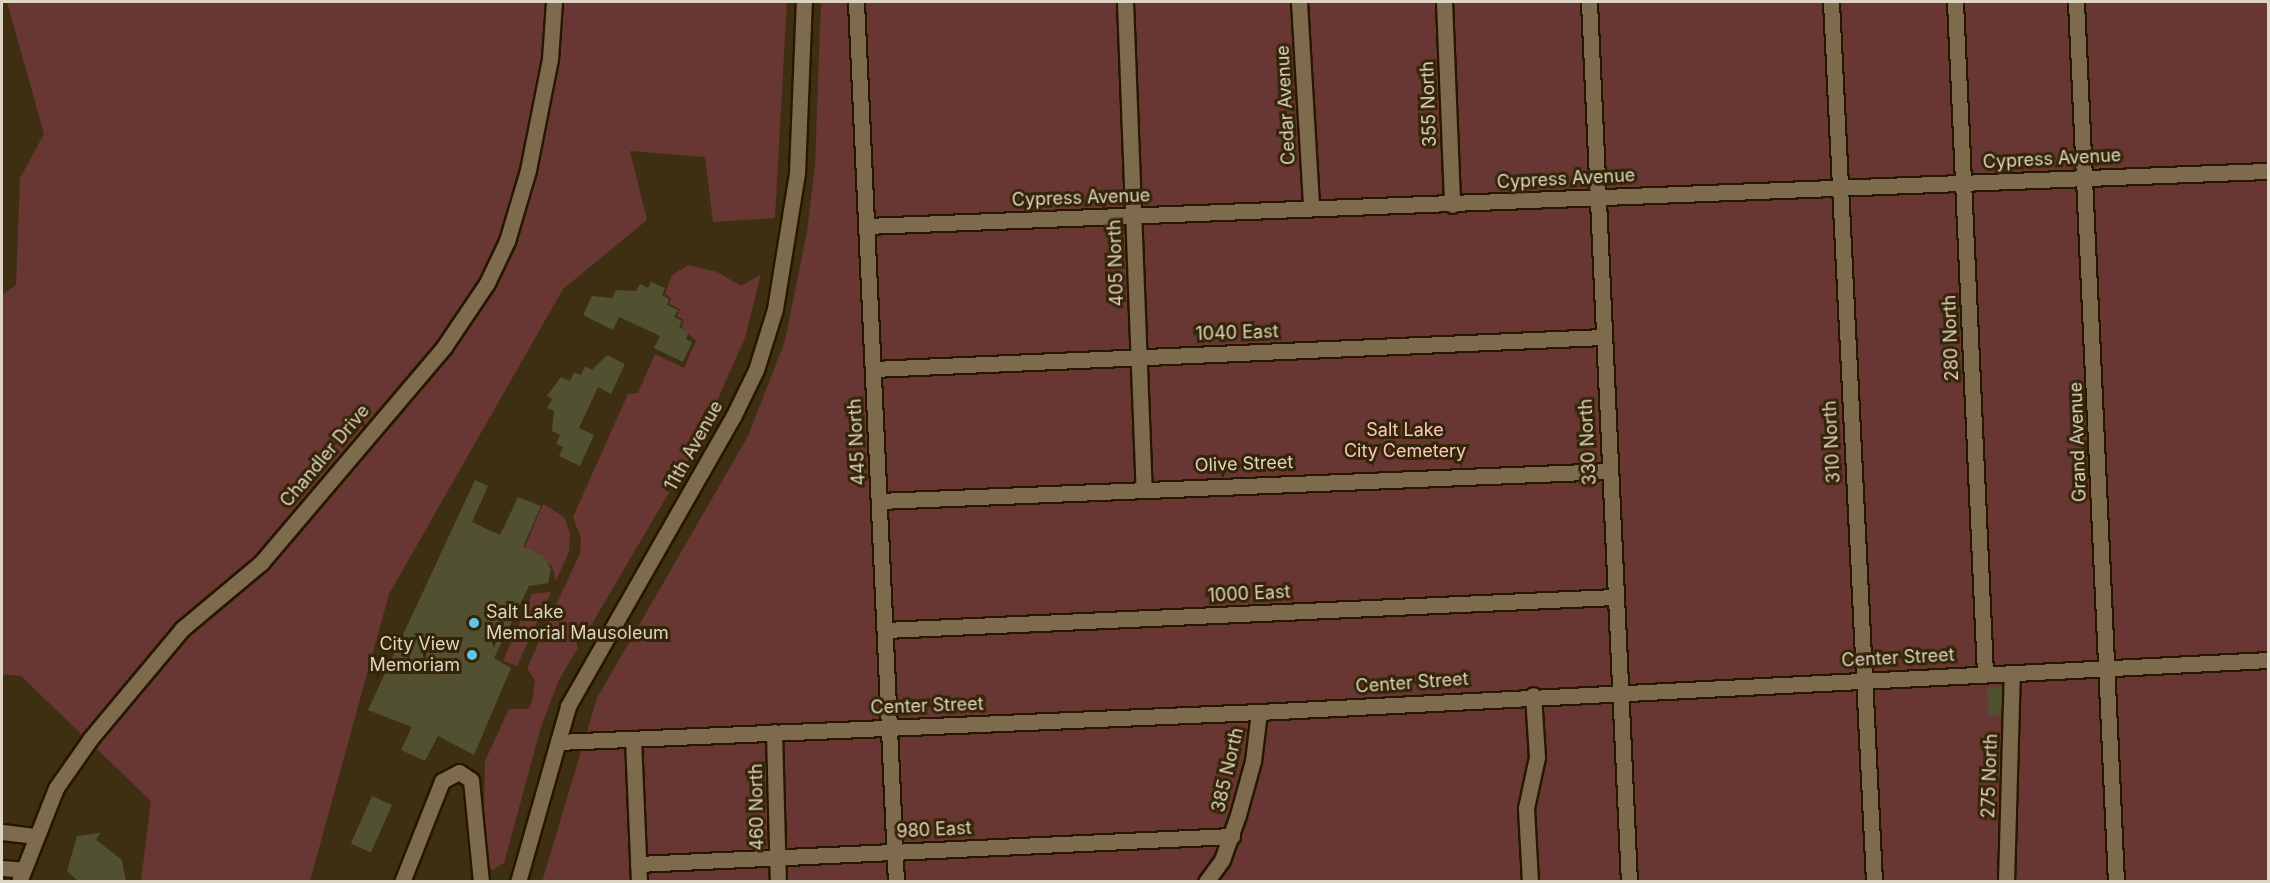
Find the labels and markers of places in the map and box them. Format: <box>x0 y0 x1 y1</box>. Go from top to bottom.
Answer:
place label: Salt Lake Memorial Mausoleum <box>486 602 669 644</box>
marker: Salt Lake Memorial Mausoleum <box>467 616 481 630</box>
place label: City View Memoriam <box>369 634 460 676</box>
marker: City View Memoriam <box>465 648 479 662</box>

